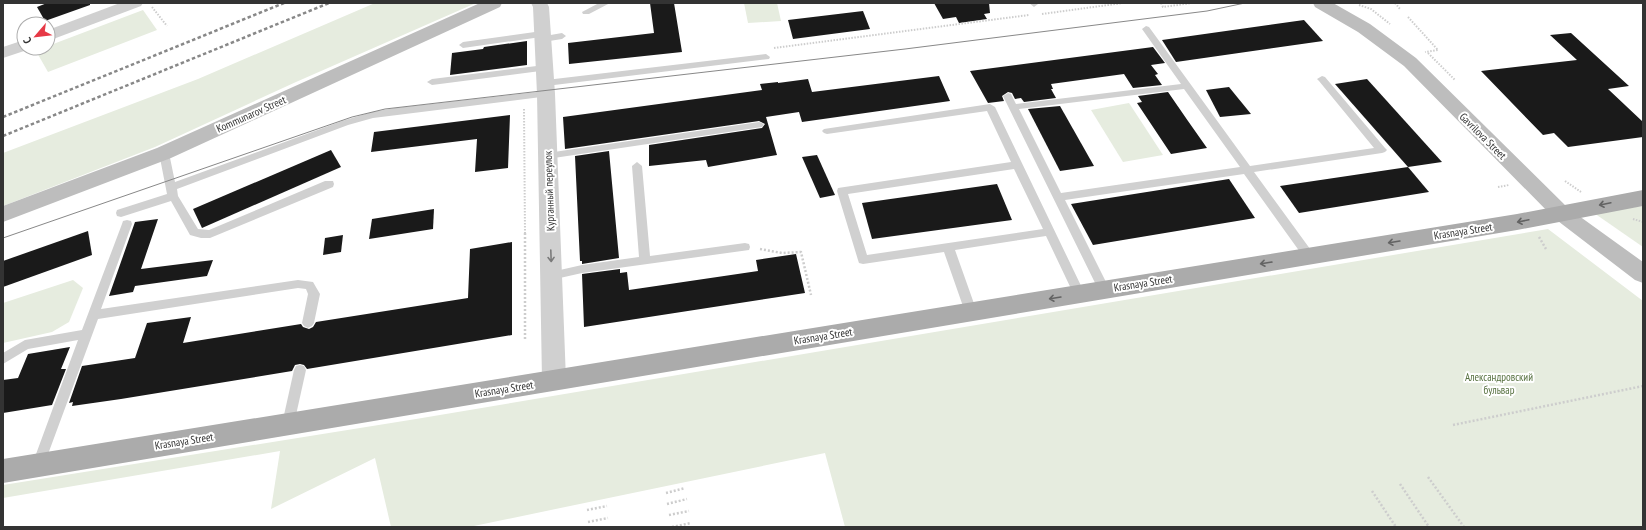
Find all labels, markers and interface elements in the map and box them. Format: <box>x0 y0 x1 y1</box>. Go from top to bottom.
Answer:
north arrow <box>16 16 56 56</box>
text: С <box>20 35 35 46</box>
street label: Kommunarov Street <box>214 92 288 136</box>
street label: Gavrilova Street <box>1457 110 1509 162</box>
street label: Курганный переулок <box>541 150 557 231</box>
one-way arrow <box>1598 201 1611 209</box>
one-way arrow <box>1516 217 1529 225</box>
street label: Krasnaya Street <box>1433 219 1493 243</box>
one-way arrow <box>1388 239 1401 247</box>
one-way arrow <box>547 249 555 262</box>
one-way arrow <box>1260 259 1273 267</box>
street label: Krasnaya Street <box>1113 271 1173 295</box>
one-way arrow <box>1049 294 1062 302</box>
street label: Krasnaya Street <box>793 324 853 348</box>
park label: Александровский бульвар <box>1465 370 1533 397</box>
street label: Krasnaya Street <box>474 377 534 401</box>
street label: Krasnaya Street <box>154 429 214 453</box>

